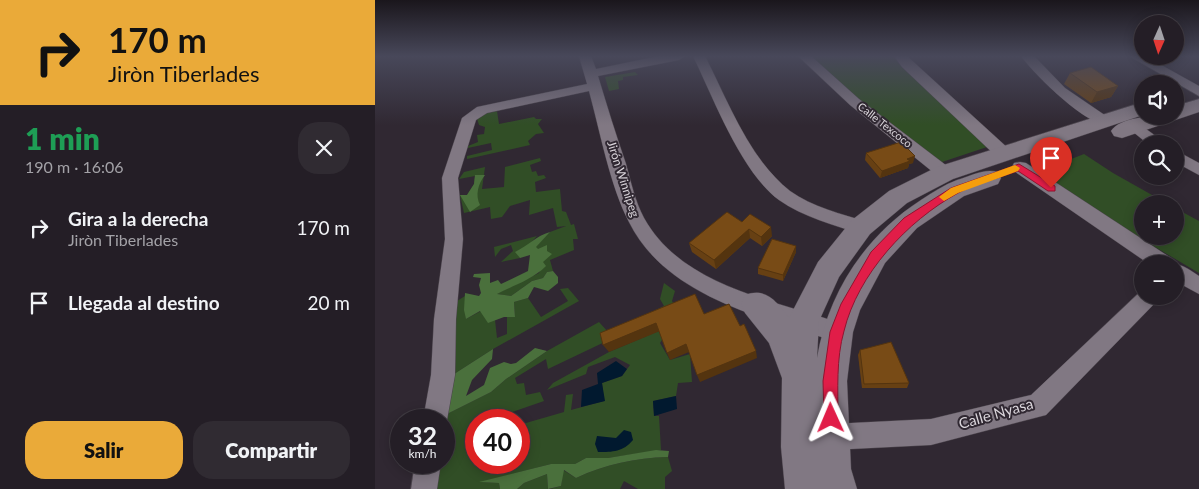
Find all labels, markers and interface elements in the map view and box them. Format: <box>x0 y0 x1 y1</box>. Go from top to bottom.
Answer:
north arrow <box>1134 15 1184 65</box>
map controls <box>1134 15 1184 305</box>
text: 170 m <box>108 18 207 60</box>
icon: right <box>25 20 90 85</box>
text: Jiròn Tiberlades <box>108 60 259 87</box>
button: sound <box>1134 75 1184 125</box>
street label: Calle Texcoco <box>856 99 915 150</box>
text: 1 min <box>25 120 100 156</box>
button: close <box>298 122 350 174</box>
button: search <box>1134 135 1184 185</box>
pin <box>1030 137 1072 188</box>
street label: Jirón Winnipeg <box>604 139 643 219</box>
icon: arrive <box>1037 144 1065 172</box>
text: 190 m · 16:06 <box>25 157 124 176</box>
button: + <box>1134 195 1184 245</box>
text: Gira a la derecha <box>68 207 208 230</box>
icon: right <box>25 214 53 242</box>
text: 170 m <box>296 216 350 239</box>
text: Jiròn Tiberlades <box>68 230 178 249</box>
button: − <box>1134 255 1184 305</box>
icon: arrive <box>25 289 53 317</box>
text: Llegada al destino <box>68 291 220 314</box>
text: 20 m <box>307 291 350 314</box>
position arrow <box>804 391 856 443</box>
street label: Calle Nyasa <box>956 394 1035 432</box>
speed limit sign: 40 <box>465 409 530 474</box>
text: 32 <box>408 420 437 450</box>
button: Salir <box>25 421 183 479</box>
button: Compartir <box>193 421 350 479</box>
text: km/h <box>408 446 437 461</box>

